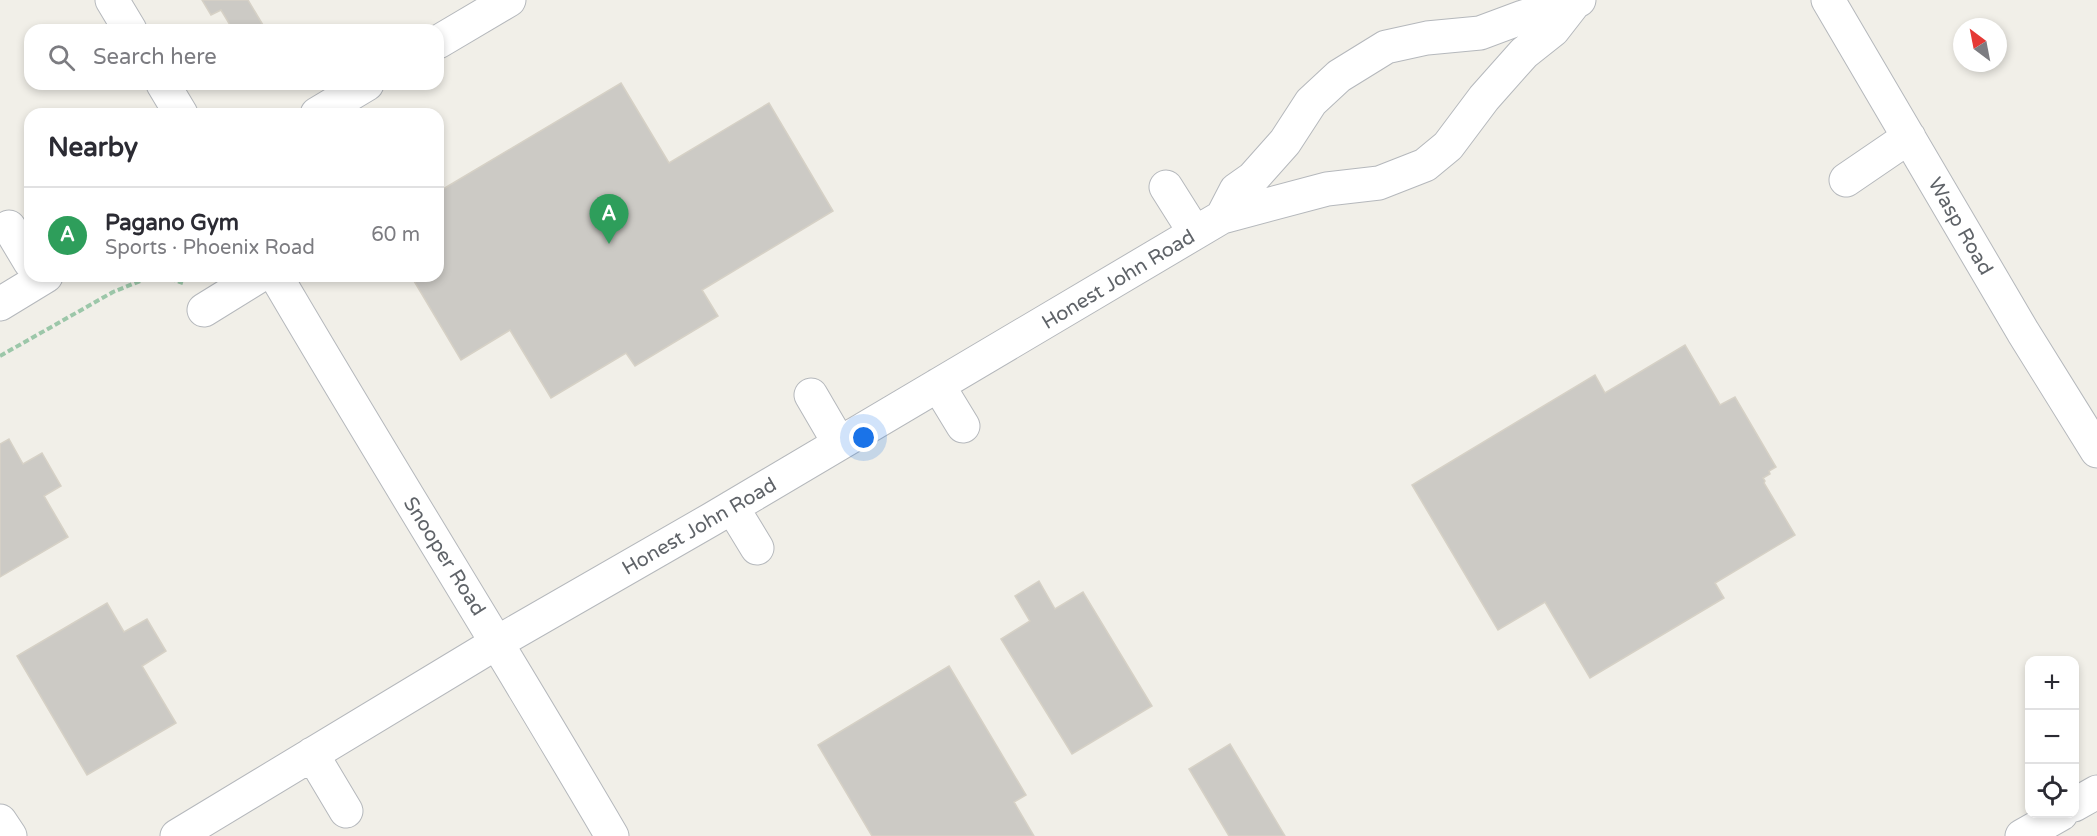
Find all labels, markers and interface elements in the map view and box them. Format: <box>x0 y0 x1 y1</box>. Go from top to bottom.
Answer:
north arrow <box>1953 18 2007 72</box>
search box <box>24 24 444 90</box>
icon: search <box>45 41 78 74</box>
text: Search here <box>93 44 217 70</box>
text: Nearby <box>48 132 138 163</box>
street label: Wasp Road <box>1923 174 1998 279</box>
pin: A <box>590 194 628 244</box>
text: Pagano Gym <box>105 210 239 236</box>
text: A <box>60 223 75 247</box>
text: 60 m <box>371 223 420 247</box>
street label: Honest John Road <box>1038 225 1199 335</box>
text: Sports · Phoenix Road <box>105 236 315 260</box>
your location <box>849 423 878 452</box>
street label: Honest John Road <box>618 473 781 581</box>
street label: Snooper Road <box>398 493 490 620</box>
map controls <box>2025 656 2079 818</box>
button: + <box>2025 656 2079 710</box>
button: − <box>2025 710 2079 764</box>
button: locate <box>2025 764 2079 818</box>

